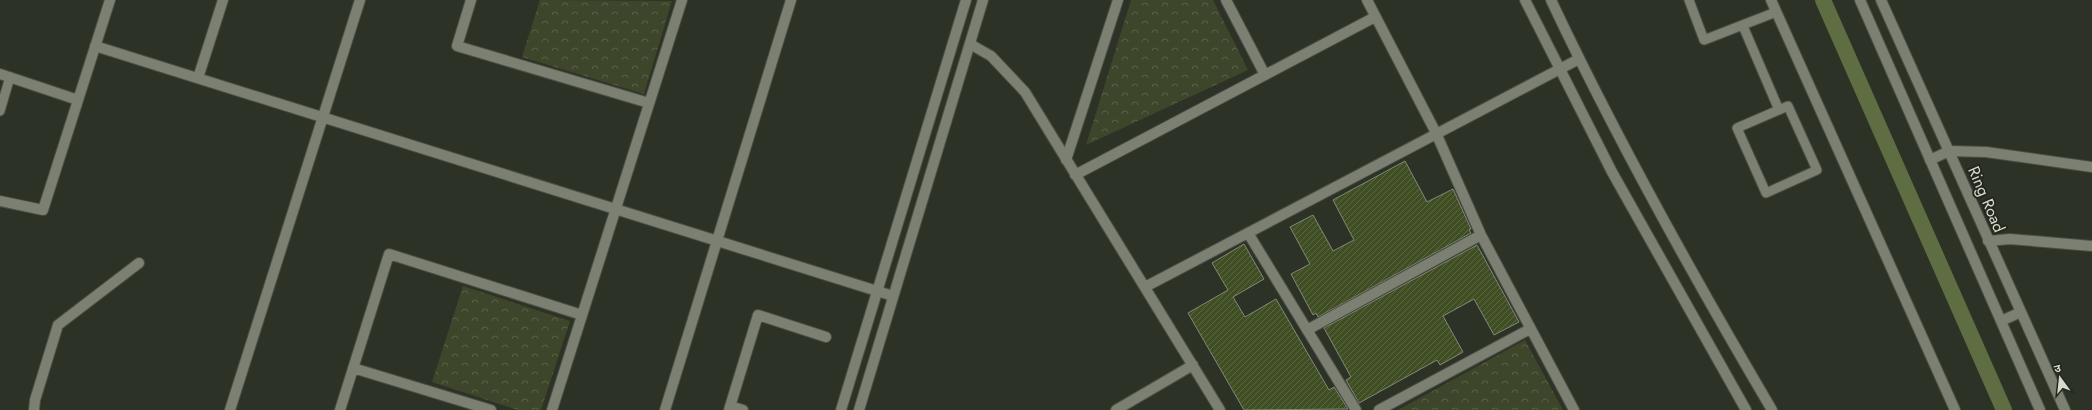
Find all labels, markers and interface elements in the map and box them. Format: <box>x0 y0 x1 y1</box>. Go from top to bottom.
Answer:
street label: Ring Road <box>1962 163 2011 236</box>
north arrow <box>2040 358 2080 398</box>
text: उ <box>2052 360 2063 377</box>

